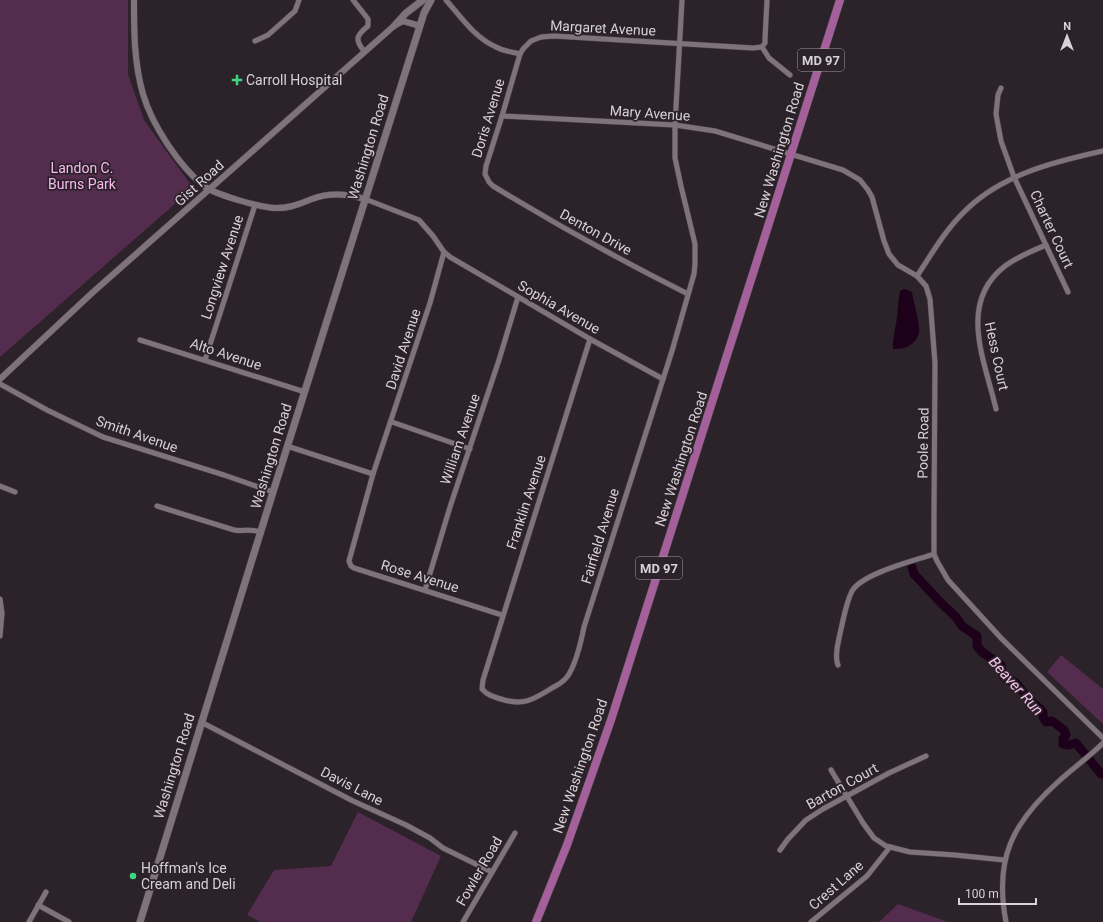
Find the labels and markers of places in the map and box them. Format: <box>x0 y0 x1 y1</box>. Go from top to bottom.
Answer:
place label: Carroll Hospital <box>246 72 342 88</box>
marker: Carroll Hospital <box>231 74 243 86</box>
place label: Hoffman's Ice Cream and Deli <box>141 860 236 892</box>
marker: Hoffman's Ice Cream and Deli <box>128 871 138 881</box>

